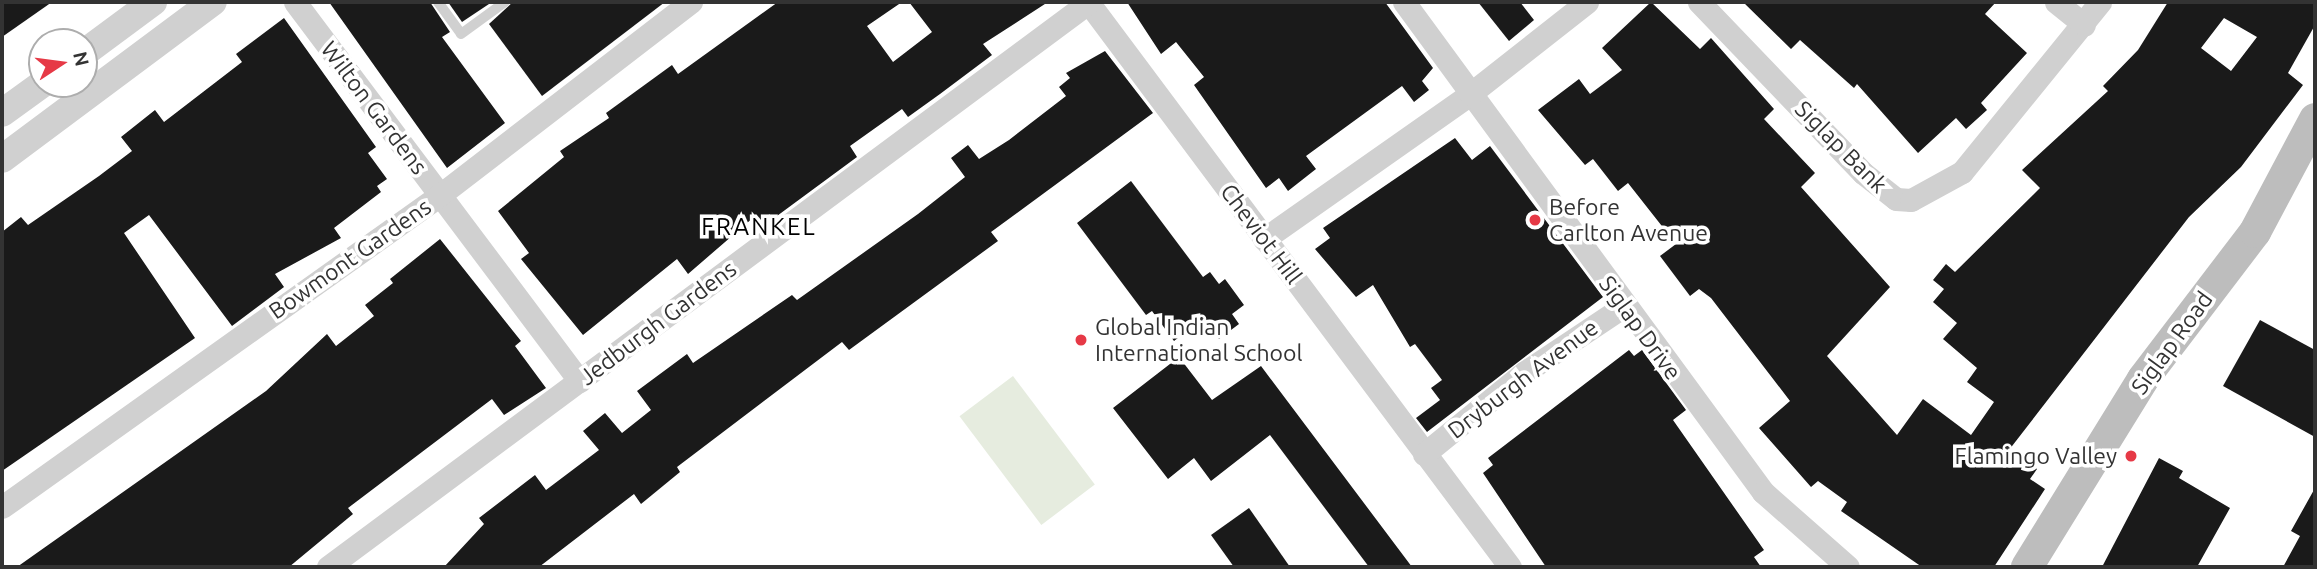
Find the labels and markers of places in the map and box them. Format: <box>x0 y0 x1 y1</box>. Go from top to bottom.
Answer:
place label: Before Carlton Avenue <box>1549 193 1708 247</box>
marker: Before Carlton Avenue <box>1527 212 1543 228</box>
place label: Global Indian International School <box>1095 313 1303 367</box>
marker: Global Indian International School <box>1073 332 1089 348</box>
place label: Flamingo Valley <box>1955 442 2117 470</box>
marker: Flamingo Valley <box>2123 448 2139 464</box>

